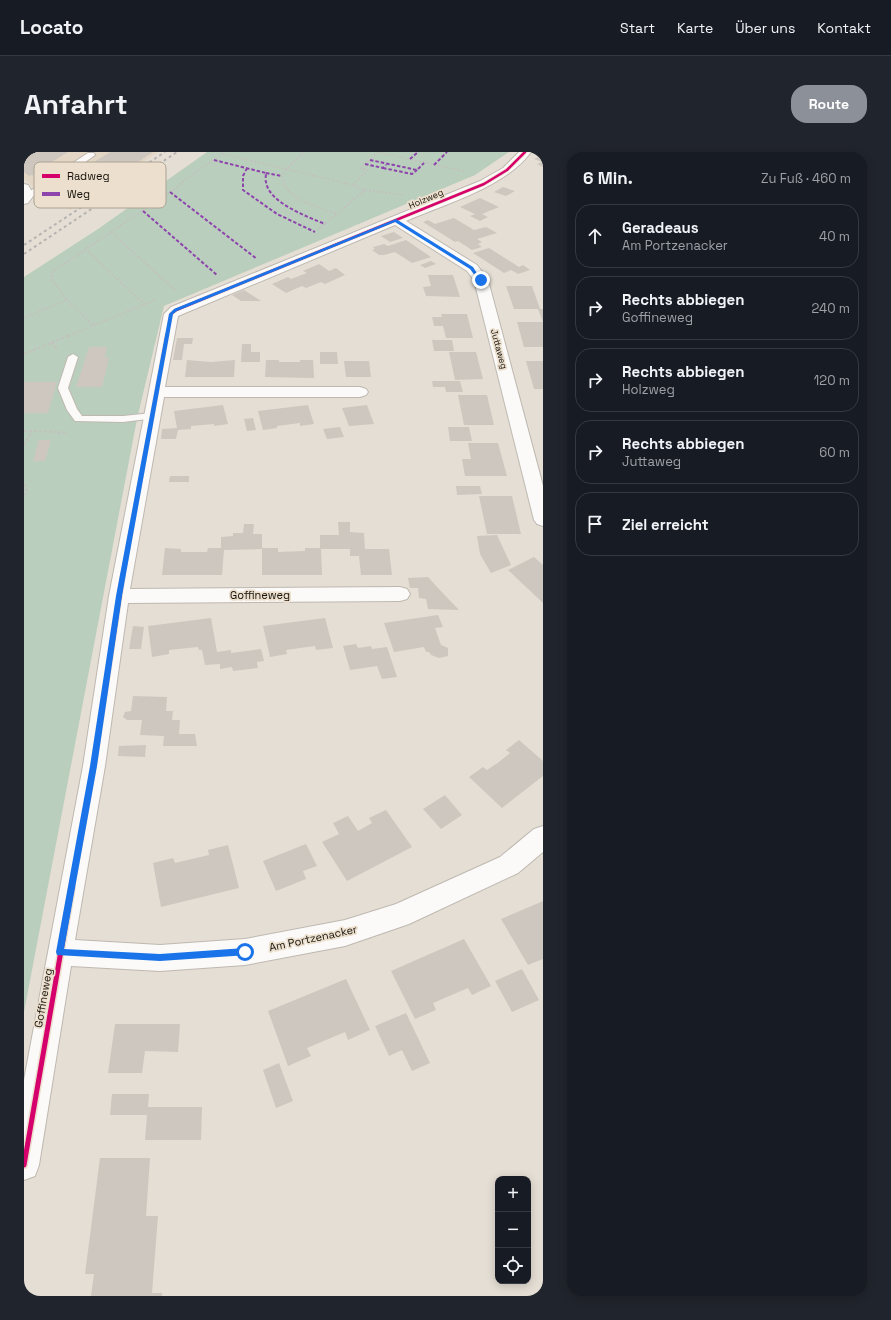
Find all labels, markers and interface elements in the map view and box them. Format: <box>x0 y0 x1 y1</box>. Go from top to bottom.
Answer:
text: Locato <box>20 15 83 40</box>
text: Start <box>620 19 655 37</box>
text: Karte <box>677 19 713 37</box>
text: Über uns <box>735 19 795 37</box>
text: Kontakt <box>817 19 871 37</box>
button: Route <box>791 85 867 123</box>
text: Anfahrt <box>24 86 128 122</box>
legend <box>34 162 166 208</box>
text: 6 Min. <box>583 167 633 189</box>
text: Radweg <box>67 169 109 183</box>
text: Zu Fuß · 460 m <box>761 170 851 187</box>
street label: Holzweg <box>407 186 445 212</box>
text: Weg <box>67 187 90 201</box>
text: Geradeaus <box>622 218 699 237</box>
icon: ahead <box>584 225 606 247</box>
text: 40 m <box>819 228 850 245</box>
text: Am Portzenacker <box>622 237 728 254</box>
route end <box>472 271 490 289</box>
text: Rechts abbiegen <box>622 290 744 309</box>
icon: right <box>584 297 606 319</box>
text: 240 m <box>812 300 850 317</box>
text: Goffineweg <box>622 309 693 326</box>
street label: Juttaweg <box>488 328 510 371</box>
text: Rechts abbiegen <box>622 362 744 381</box>
icon: right <box>584 369 606 391</box>
text: 120 m <box>814 372 850 389</box>
text: Holzweg <box>622 381 675 398</box>
text: Rechts abbiegen <box>622 434 744 453</box>
icon: right <box>584 441 606 463</box>
text: 60 m <box>819 444 850 461</box>
text: Juttaweg <box>622 453 681 470</box>
icon: arrive <box>584 513 606 535</box>
text: Ziel erreicht <box>622 515 709 534</box>
street label: Goffineweg <box>230 588 290 602</box>
street label: Am Portzenacker <box>268 922 358 954</box>
route start <box>236 943 254 961</box>
street label: Goffineweg <box>31 967 55 1029</box>
map controls <box>495 1176 531 1284</box>
button: + <box>495 1176 531 1212</box>
button: − <box>495 1212 531 1248</box>
button: locate <box>495 1248 531 1284</box>

